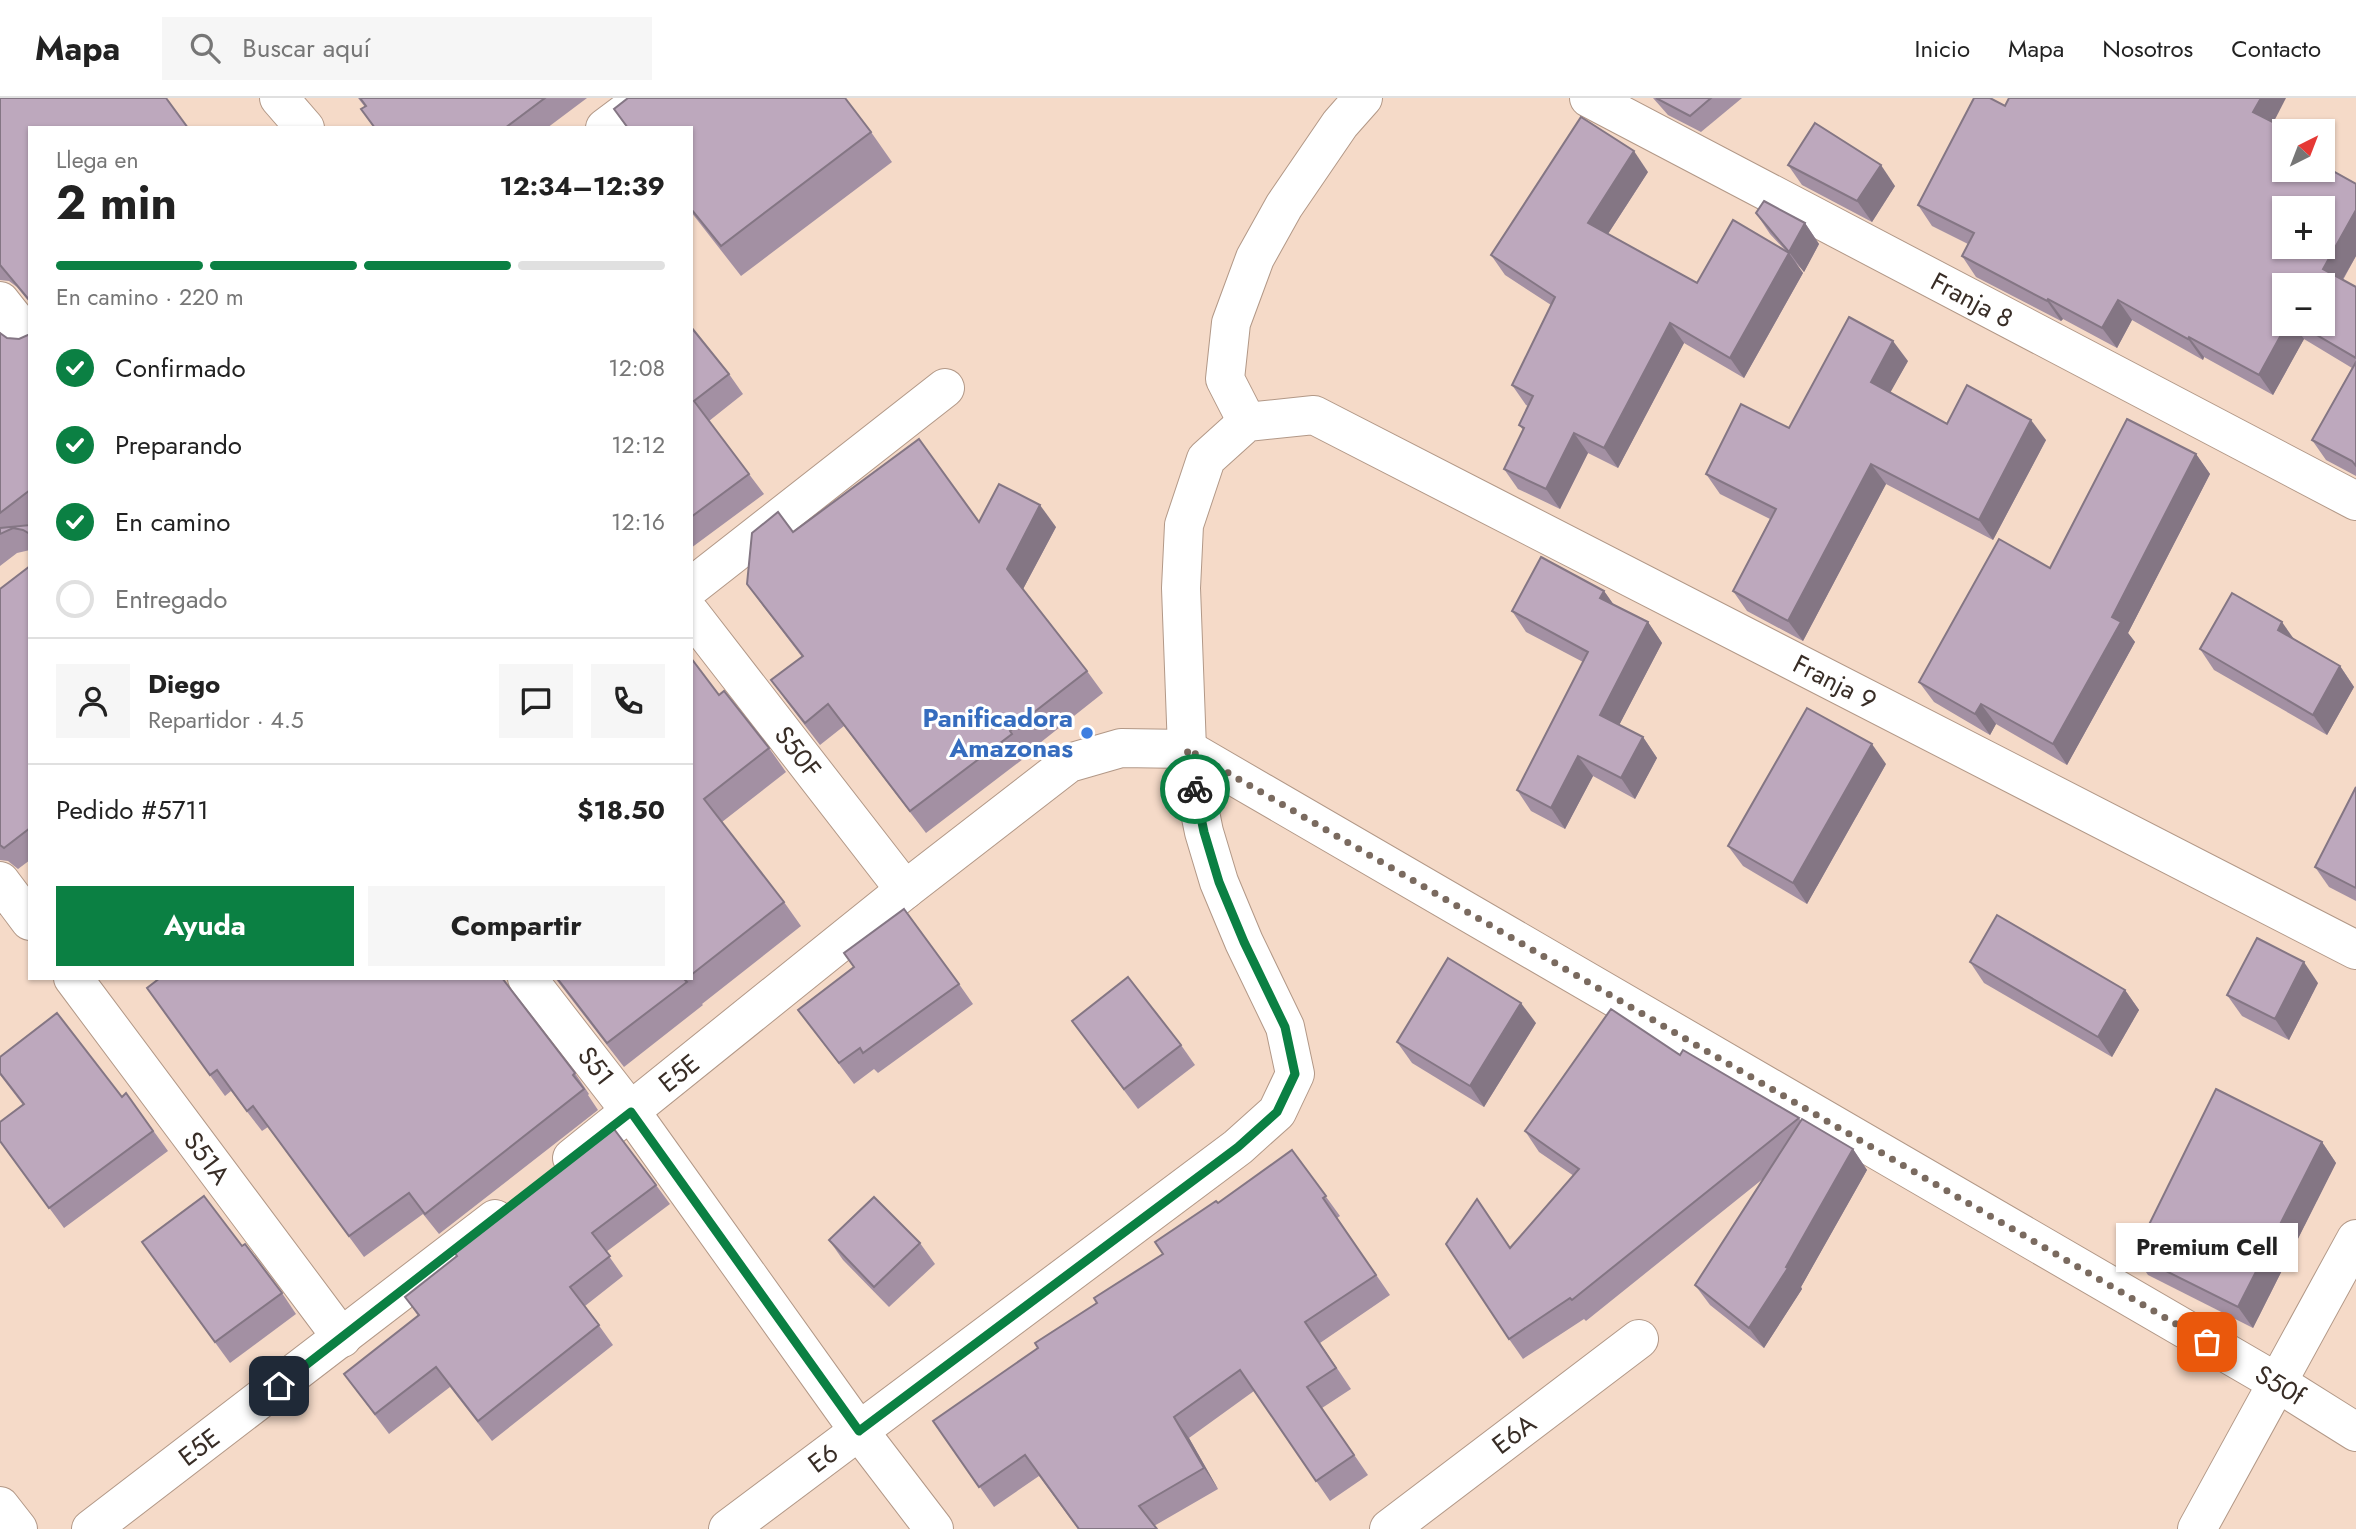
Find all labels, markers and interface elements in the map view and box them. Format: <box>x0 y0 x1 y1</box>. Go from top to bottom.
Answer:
search box <box>162 17 652 80</box>
text: Mapa <box>35 25 120 72</box>
icon: search <box>186 29 224 67</box>
text: Buscar aquí <box>242 29 370 67</box>
text: Inicio <box>1915 31 1970 66</box>
text: Mapa <box>2008 31 2064 66</box>
text: Nosotros <box>2102 31 2193 66</box>
text: Contacto <box>2231 31 2321 66</box>
north arrow <box>2272 119 2334 182</box>
map controls <box>2272 119 2335 336</box>
text: Llega en <box>56 143 138 177</box>
text: 12:34–12:39 <box>499 167 665 205</box>
text: 2 min <box>56 170 177 236</box>
button: + <box>2272 196 2335 259</box>
street label: Franja 8 <box>1924 262 2020 338</box>
button: − <box>2272 273 2335 336</box>
text: En camino · 220 m <box>56 280 244 314</box>
icon: check <box>56 349 94 387</box>
text: Confirmado <box>115 349 246 387</box>
text: 12:08 <box>608 351 665 385</box>
icon: check <box>56 426 94 464</box>
text: Preparando <box>115 426 242 464</box>
text: 12:12 <box>611 428 665 462</box>
icon: check <box>56 503 94 541</box>
text: En camino <box>115 503 231 541</box>
text: 12:16 <box>611 505 665 539</box>
text: Entregado <box>115 580 227 618</box>
street label: Franja 9 <box>1787 645 1883 719</box>
button: person <box>56 664 130 738</box>
button: chat <box>499 664 573 738</box>
button: phone <box>591 664 665 738</box>
text: Diego <box>148 665 220 703</box>
place label: Panificadora Amazonas <box>922 699 1073 767</box>
text: Repartidor · 4.5 <box>148 703 304 737</box>
street label: S50F <box>765 718 831 786</box>
marker: Panificadora Amazonas <box>1079 725 1095 741</box>
courier <box>1160 754 1230 824</box>
icon: bike <box>1176 770 1214 808</box>
text: Pedido #5711 <box>56 791 209 829</box>
text: $18.50 <box>577 791 665 829</box>
button: Ayuda <box>56 886 354 966</box>
button: Compartir <box>368 886 665 966</box>
street label: S51 <box>569 1038 623 1094</box>
street label: E5E <box>650 1045 708 1101</box>
street label: S51A <box>174 1123 240 1193</box>
callout: Premium Cell <box>2116 1223 2298 1272</box>
text: Premium Cell <box>2136 1230 2278 1264</box>
pin <box>2177 1312 2237 1372</box>
icon: bag <box>2188 1323 2226 1361</box>
street label: S50f <box>2248 1355 2313 1415</box>
pin <box>249 1356 309 1416</box>
icon: home <box>260 1367 298 1405</box>
street label: E6A <box>1484 1404 1545 1463</box>
street label: E5E <box>170 1419 228 1475</box>
street label: E6 <box>800 1434 846 1482</box>

